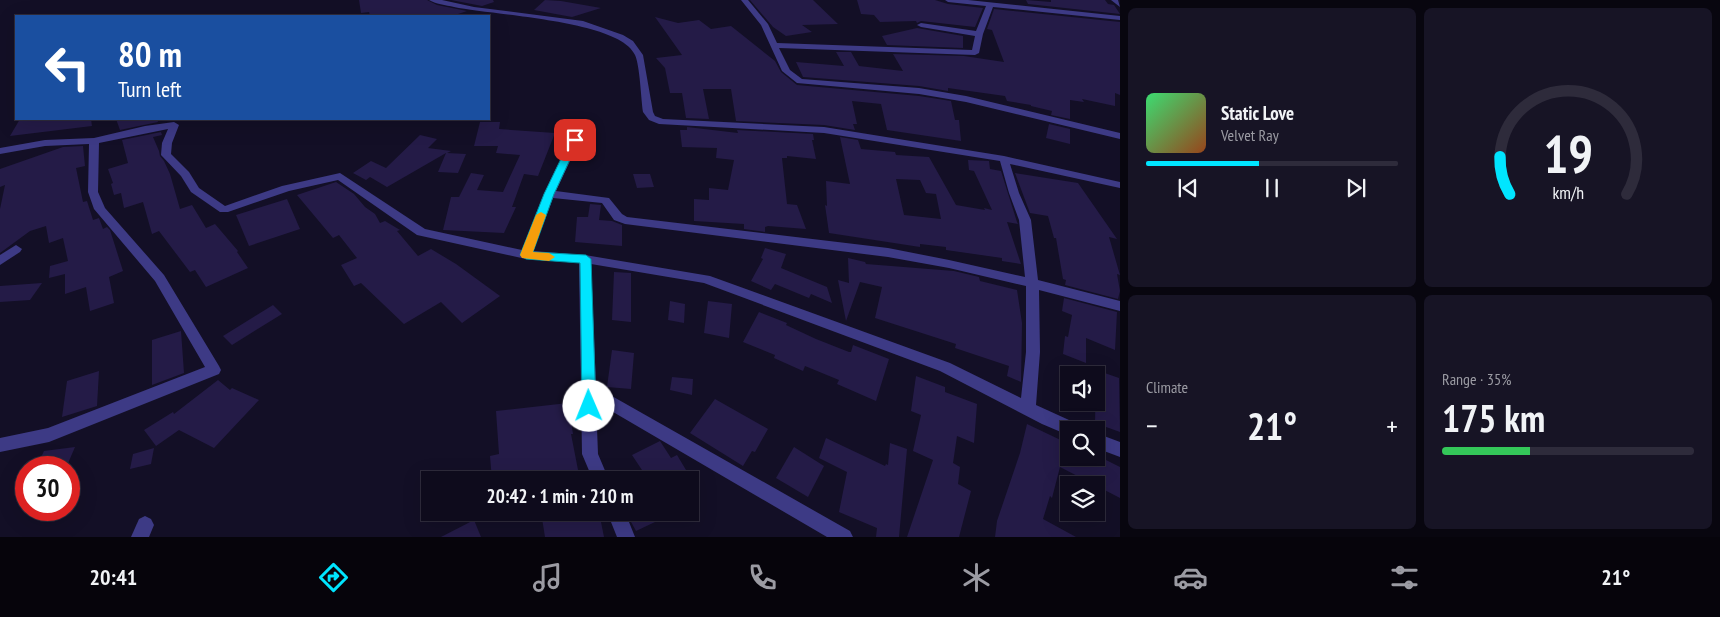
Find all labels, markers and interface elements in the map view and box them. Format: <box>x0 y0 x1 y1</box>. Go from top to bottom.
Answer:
text: 80 m <box>118 31 182 77</box>
icon: left <box>35 35 100 100</box>
text: Turn left <box>118 75 182 103</box>
text: Static Love <box>1221 101 1294 125</box>
pin <box>554 119 596 161</box>
text: 19 <box>1543 120 1593 187</box>
text: Velvet Ray <box>1221 125 1279 145</box>
icon: arrive <box>561 126 589 154</box>
icon: previous <box>1174 174 1202 202</box>
icon: pause <box>1258 174 1286 202</box>
icon: next <box>1342 174 1370 202</box>
text: km/h <box>1552 181 1584 204</box>
map controls <box>1060 366 1105 521</box>
button: sound <box>1060 366 1105 411</box>
text: Range · 35% <box>1442 369 1511 389</box>
text: Climate <box>1146 377 1188 397</box>
position arrow <box>562 379 614 431</box>
text: 175 km <box>1442 393 1545 442</box>
text: 21° <box>1247 401 1297 450</box>
text: − <box>1146 407 1158 444</box>
text: + <box>1386 407 1398 444</box>
button: search <box>1060 421 1105 466</box>
speed limit sign: 30 <box>15 456 80 521</box>
button: layers <box>1060 476 1105 521</box>
text: 20:42 · 1 min · 210 m <box>487 484 633 508</box>
icon: directions <box>316 560 351 595</box>
icon: music <box>530 560 565 595</box>
icon: phone <box>745 560 780 595</box>
icon: climate <box>959 560 994 595</box>
icon: car <box>1173 560 1208 595</box>
icon: filters <box>1387 560 1422 595</box>
text: 20:41 <box>90 563 137 591</box>
text: 21° <box>1601 563 1630 591</box>

